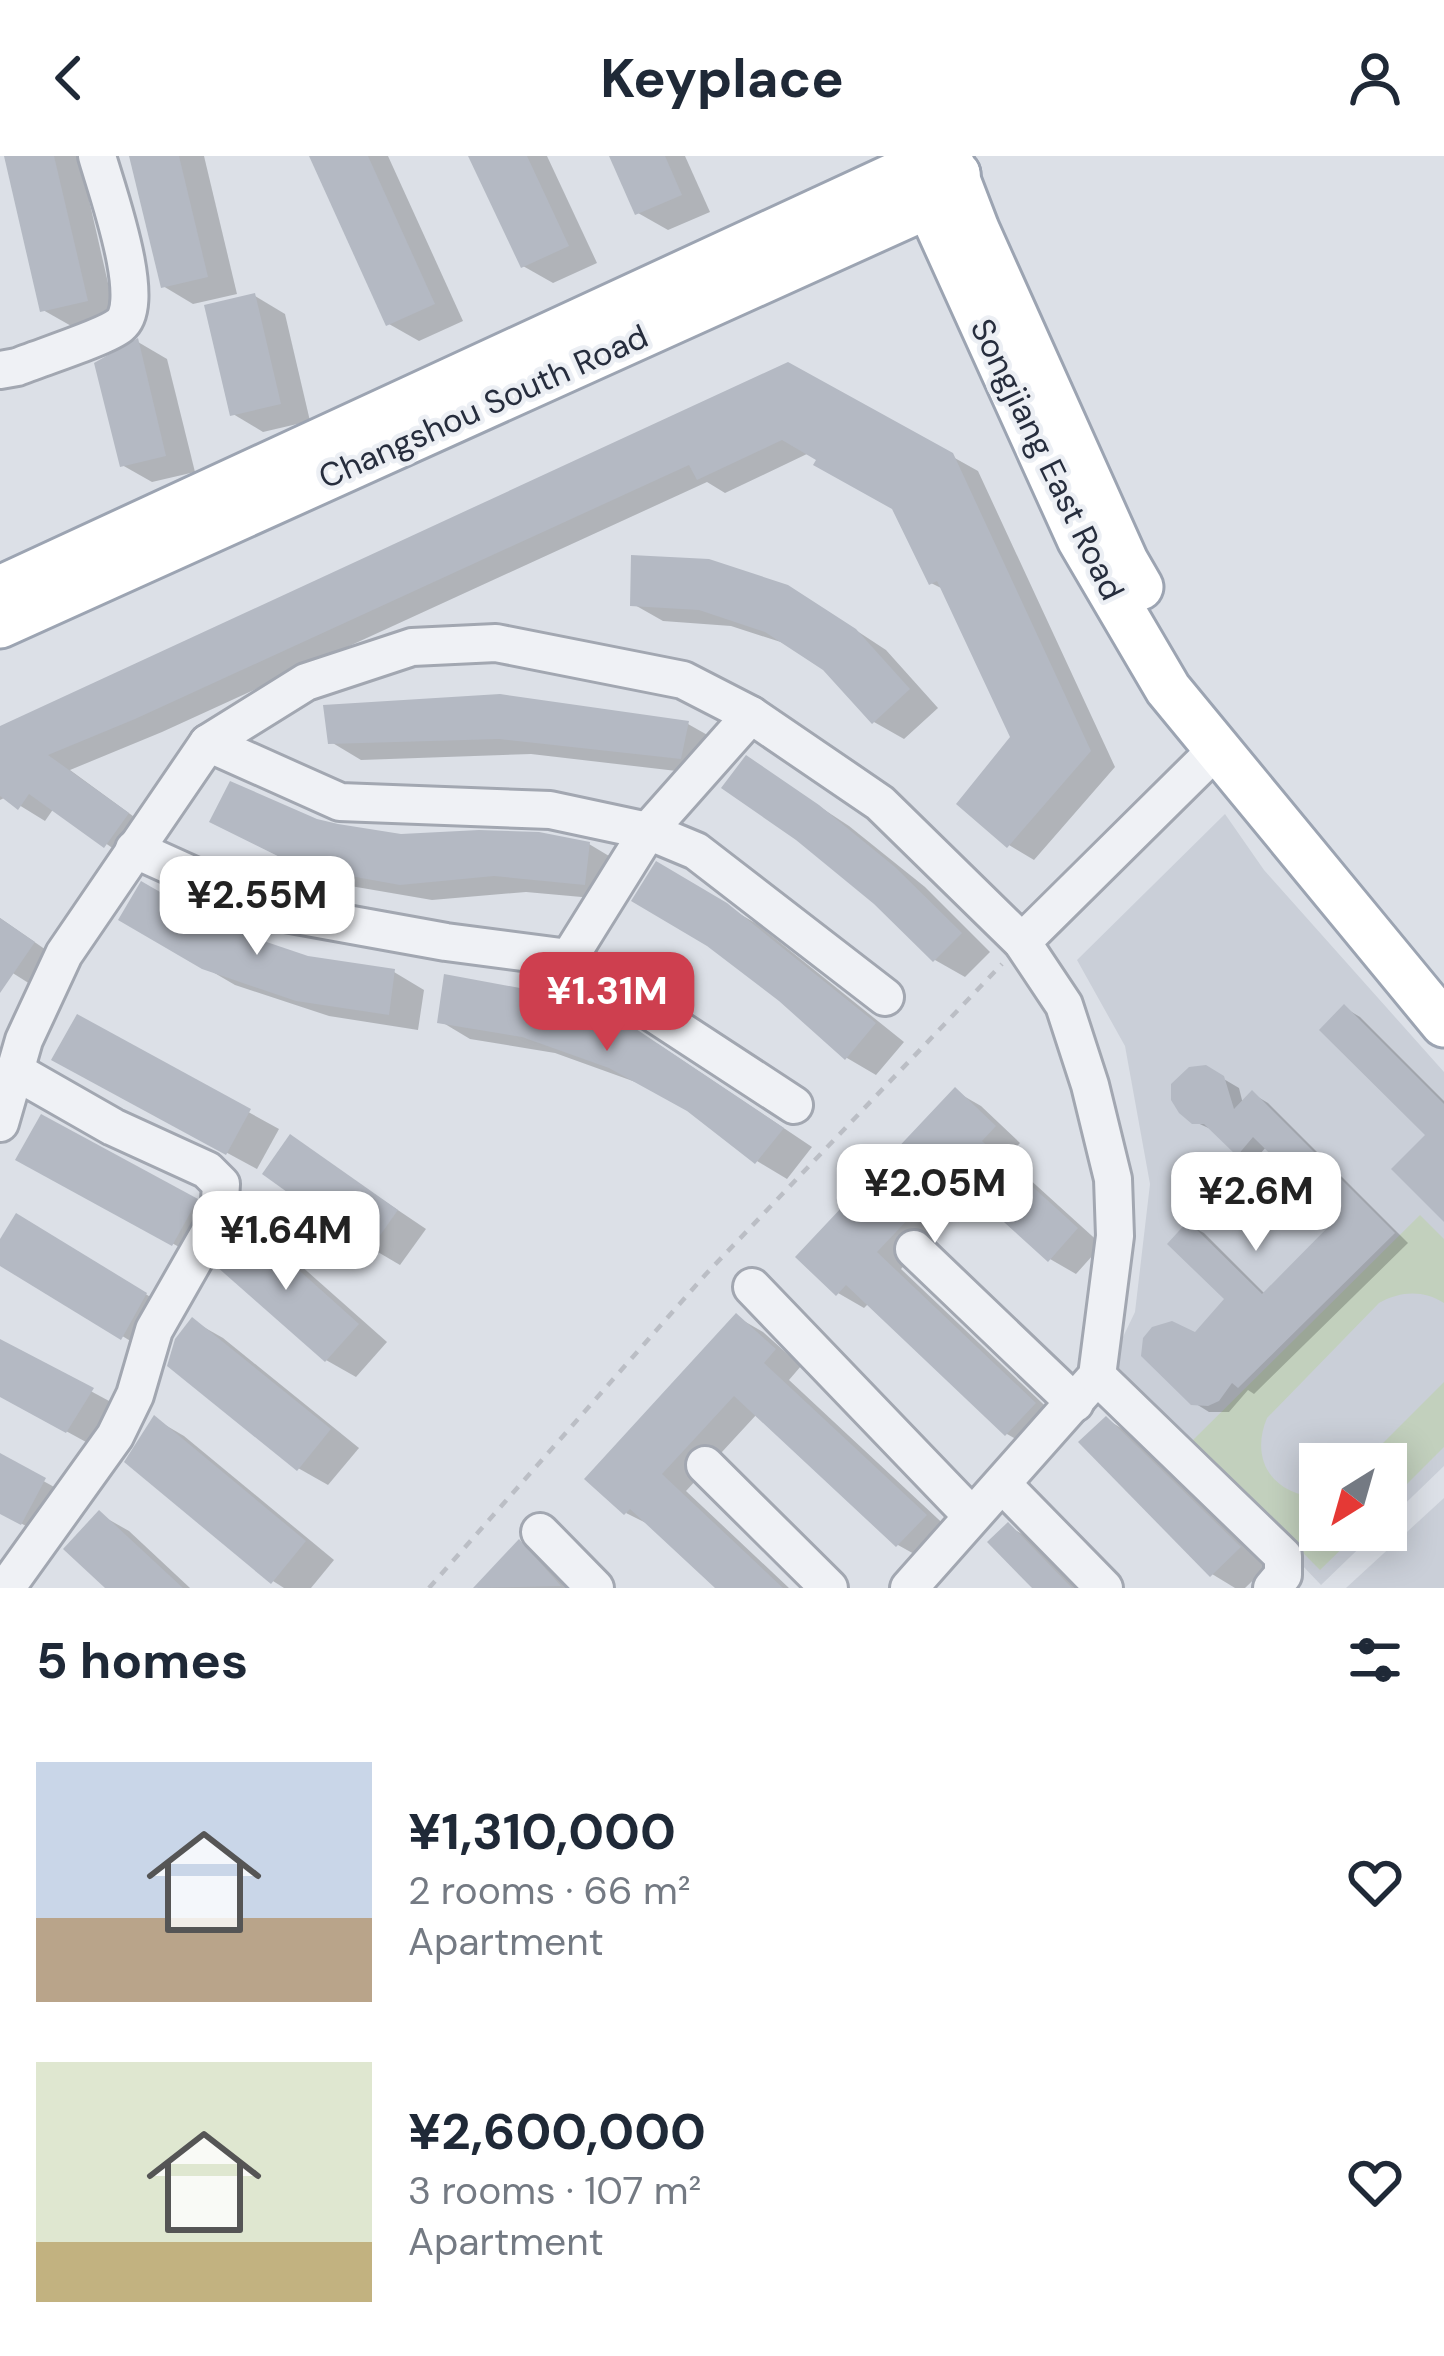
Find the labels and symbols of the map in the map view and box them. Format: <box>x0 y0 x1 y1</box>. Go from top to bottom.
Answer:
street label: Songjiang East Road <box>961 311 1134 607</box>
street label: Changshou South Road <box>312 314 655 498</box>
pin: ¥2.55M <box>159 856 355 958</box>
pin: ¥1.31M <box>509 952 705 1054</box>
pin: ¥2.05M <box>837 1144 1033 1246</box>
pin: ¥2.6M <box>1172 1152 1340 1254</box>
pin: ¥1.64M <box>188 1191 384 1293</box>
north arrow <box>1299 1443 1407 1551</box>

